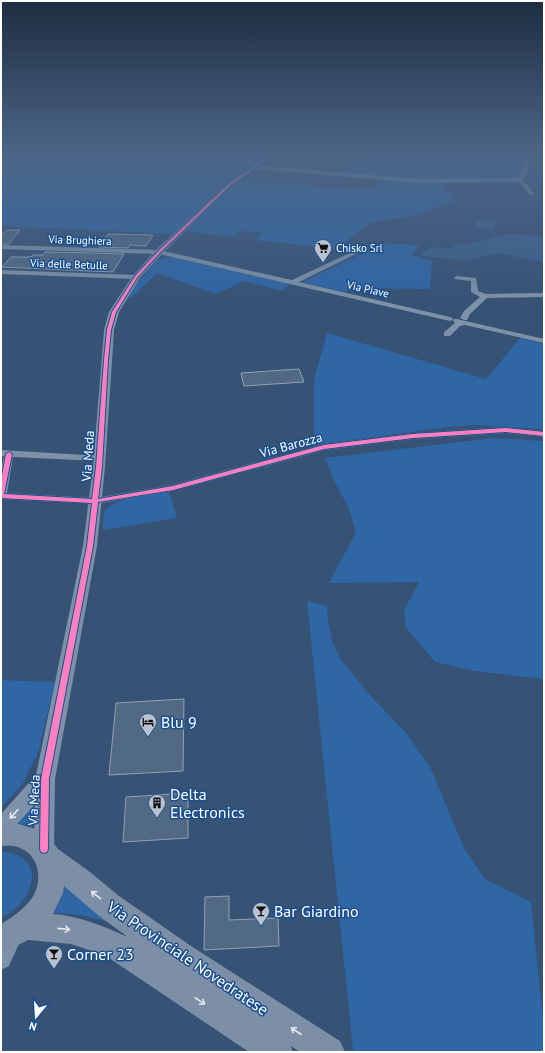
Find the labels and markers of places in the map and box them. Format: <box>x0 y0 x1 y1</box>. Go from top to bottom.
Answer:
supermarket icon: Chisko Srl <box>313 238 333 263</box>
place label: Chisko Srl <box>336 241 383 255</box>
hotel icon: Blu 9 <box>138 712 158 737</box>
place label: Blu 9 <box>161 712 197 732</box>
place label: Delta Electronics <box>170 784 245 822</box>
building icon: Delta Electronics <box>147 793 167 818</box>
bar icon: Bar Giardino <box>251 901 271 926</box>
place label: Bar Giardino <box>274 901 359 921</box>
bar icon: Corner 23 <box>44 944 64 969</box>
place label: Corner 23 <box>67 944 134 964</box>

